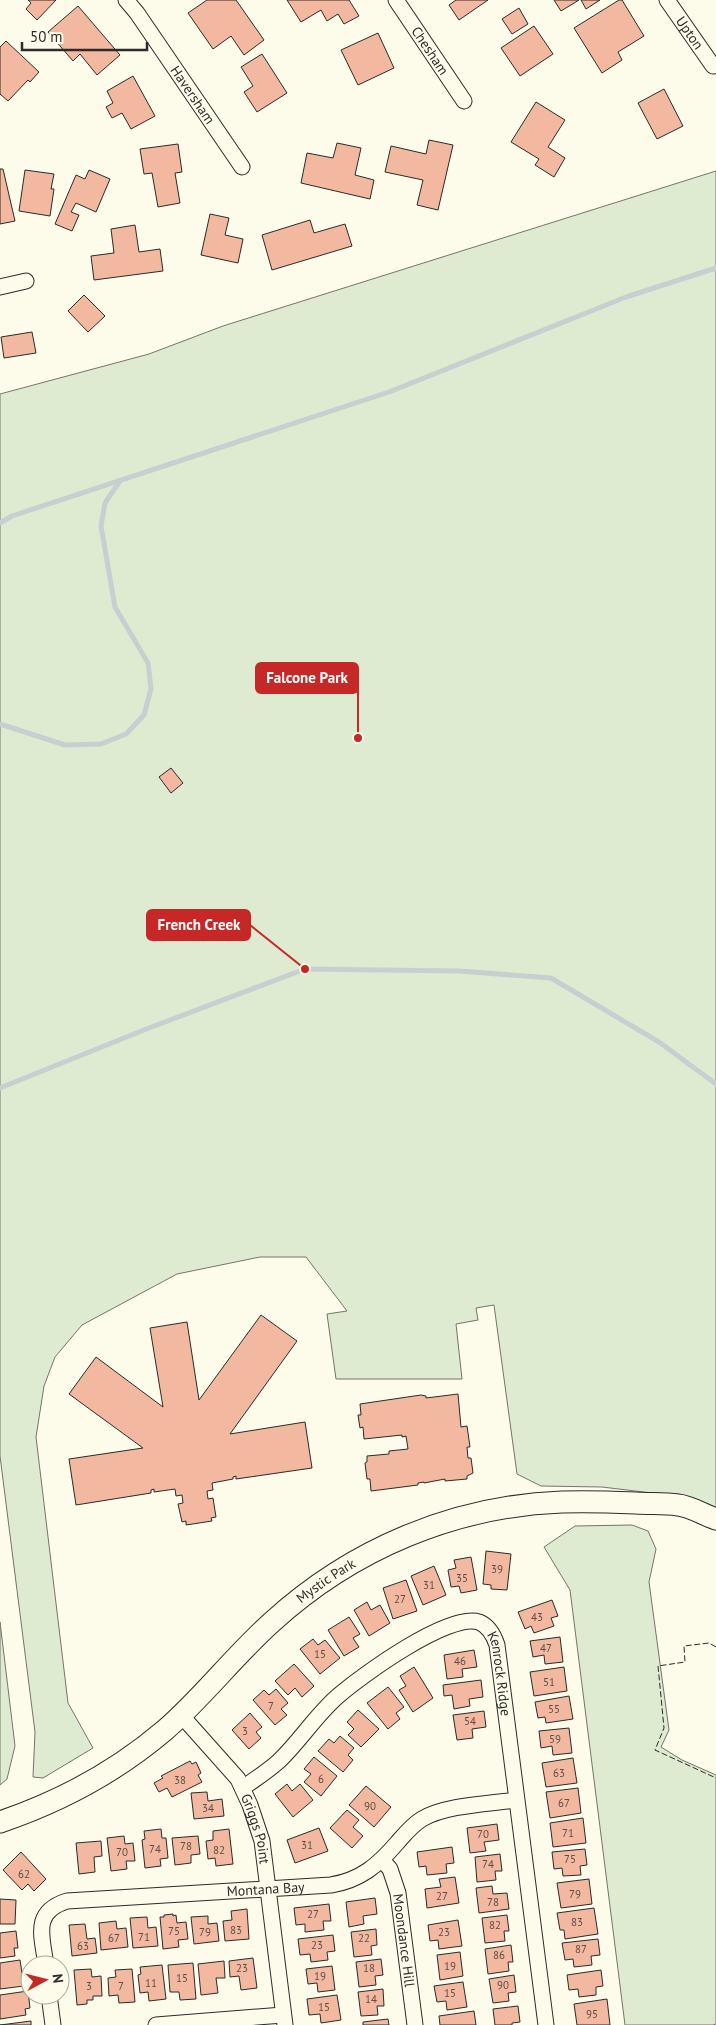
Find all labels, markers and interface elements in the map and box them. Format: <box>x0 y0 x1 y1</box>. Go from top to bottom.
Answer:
street label: Upton <box>672 13 708 53</box>
scale bar <box>22 20 148 52</box>
street label: Chesham <box>407 23 453 78</box>
text: 50 m <box>30 27 63 46</box>
street label: Haversham <box>167 62 219 127</box>
callout: Falcone Park <box>256 663 358 693</box>
text: Falcone Park <box>266 668 348 687</box>
callout: French Creek <box>147 910 250 940</box>
text: French Creek <box>158 915 241 934</box>
street label: Mystic Park <box>293 1554 359 1607</box>
house number: 39 <box>491 1562 503 1576</box>
house number: 35 <box>456 1571 468 1585</box>
house number: 31 <box>423 1578 435 1592</box>
house number: 27 <box>394 1592 406 1606</box>
house number: 43 <box>531 1610 543 1624</box>
street label: Kenrock Ridge <box>483 1628 515 1717</box>
house number: 47 <box>540 1641 552 1655</box>
house number: 15 <box>314 1647 326 1661</box>
house number: 46 <box>454 1654 466 1668</box>
house number: 51 <box>543 1675 555 1689</box>
house number: 7 <box>268 1699 274 1713</box>
house number: 55 <box>548 1702 560 1716</box>
house number: 54 <box>464 1714 476 1728</box>
house number: 3 <box>242 1724 248 1738</box>
house number: 59 <box>549 1732 561 1746</box>
house number: 63 <box>553 1766 565 1780</box>
house number: 6 <box>318 1772 324 1786</box>
house number: 38 <box>174 1773 186 1787</box>
street label: Griggs Point <box>237 1791 274 1865</box>
house number: 67 <box>558 1796 570 1810</box>
house number: 90 <box>364 1799 376 1813</box>
house number: 34 <box>202 1801 214 1815</box>
house number: 71 <box>562 1826 574 1840</box>
house number: 70 <box>477 1827 489 1841</box>
house number: 31 <box>301 1838 313 1852</box>
house number: 78 <box>180 1839 192 1853</box>
house number: 74 <box>149 1842 161 1856</box>
house number: 82 <box>213 1843 225 1857</box>
house number: 70 <box>116 1845 128 1859</box>
house number: 75 <box>564 1852 576 1866</box>
house number: 74 <box>482 1857 494 1871</box>
house number: 62 <box>18 1867 30 1881</box>
street label: Montana Bay <box>226 1878 306 1900</box>
house number: 79 <box>569 1887 581 1901</box>
house number: 27 <box>436 1889 448 1903</box>
street label: Moondance Hill <box>389 1892 419 1988</box>
house number: 78 <box>487 1895 499 1909</box>
house number: 27 <box>307 1907 319 1921</box>
house number: 83 <box>571 1915 583 1929</box>
house number: 82 <box>489 1918 501 1932</box>
house number: 83 <box>230 1923 242 1937</box>
house number: 75 <box>168 1924 180 1938</box>
house number: 79 <box>199 1925 211 1939</box>
house number: 23 <box>438 1925 450 1939</box>
house number: 71 <box>138 1930 150 1944</box>
house number: 67 <box>108 1931 120 1945</box>
house number: 22 <box>358 1931 370 1945</box>
house number: 23 <box>311 1938 323 1952</box>
house number: 63 <box>77 1939 89 1953</box>
house number: 87 <box>575 1942 587 1956</box>
house number: 86 <box>493 1948 505 1962</box>
north arrow <box>20 1955 70 2005</box>
house number: 19 <box>444 1959 456 1973</box>
house number: 23 <box>236 1961 248 1975</box>
house number: 18 <box>363 1961 375 1975</box>
house number: 19 <box>314 1969 326 1983</box>
house number: 15 <box>176 1971 188 1985</box>
text: N <box>48 1973 67 1984</box>
house number: 11 <box>145 1976 157 1990</box>
house number: 90 <box>497 1978 509 1992</box>
house number: 3 <box>86 1979 92 1993</box>
house number: 7 <box>118 1979 124 1993</box>
house number: 15 <box>444 1986 456 2000</box>
house number: 14 <box>365 1992 377 2006</box>
house number: 15 <box>318 2000 330 2014</box>
house number: 95 <box>586 2007 598 2021</box>

